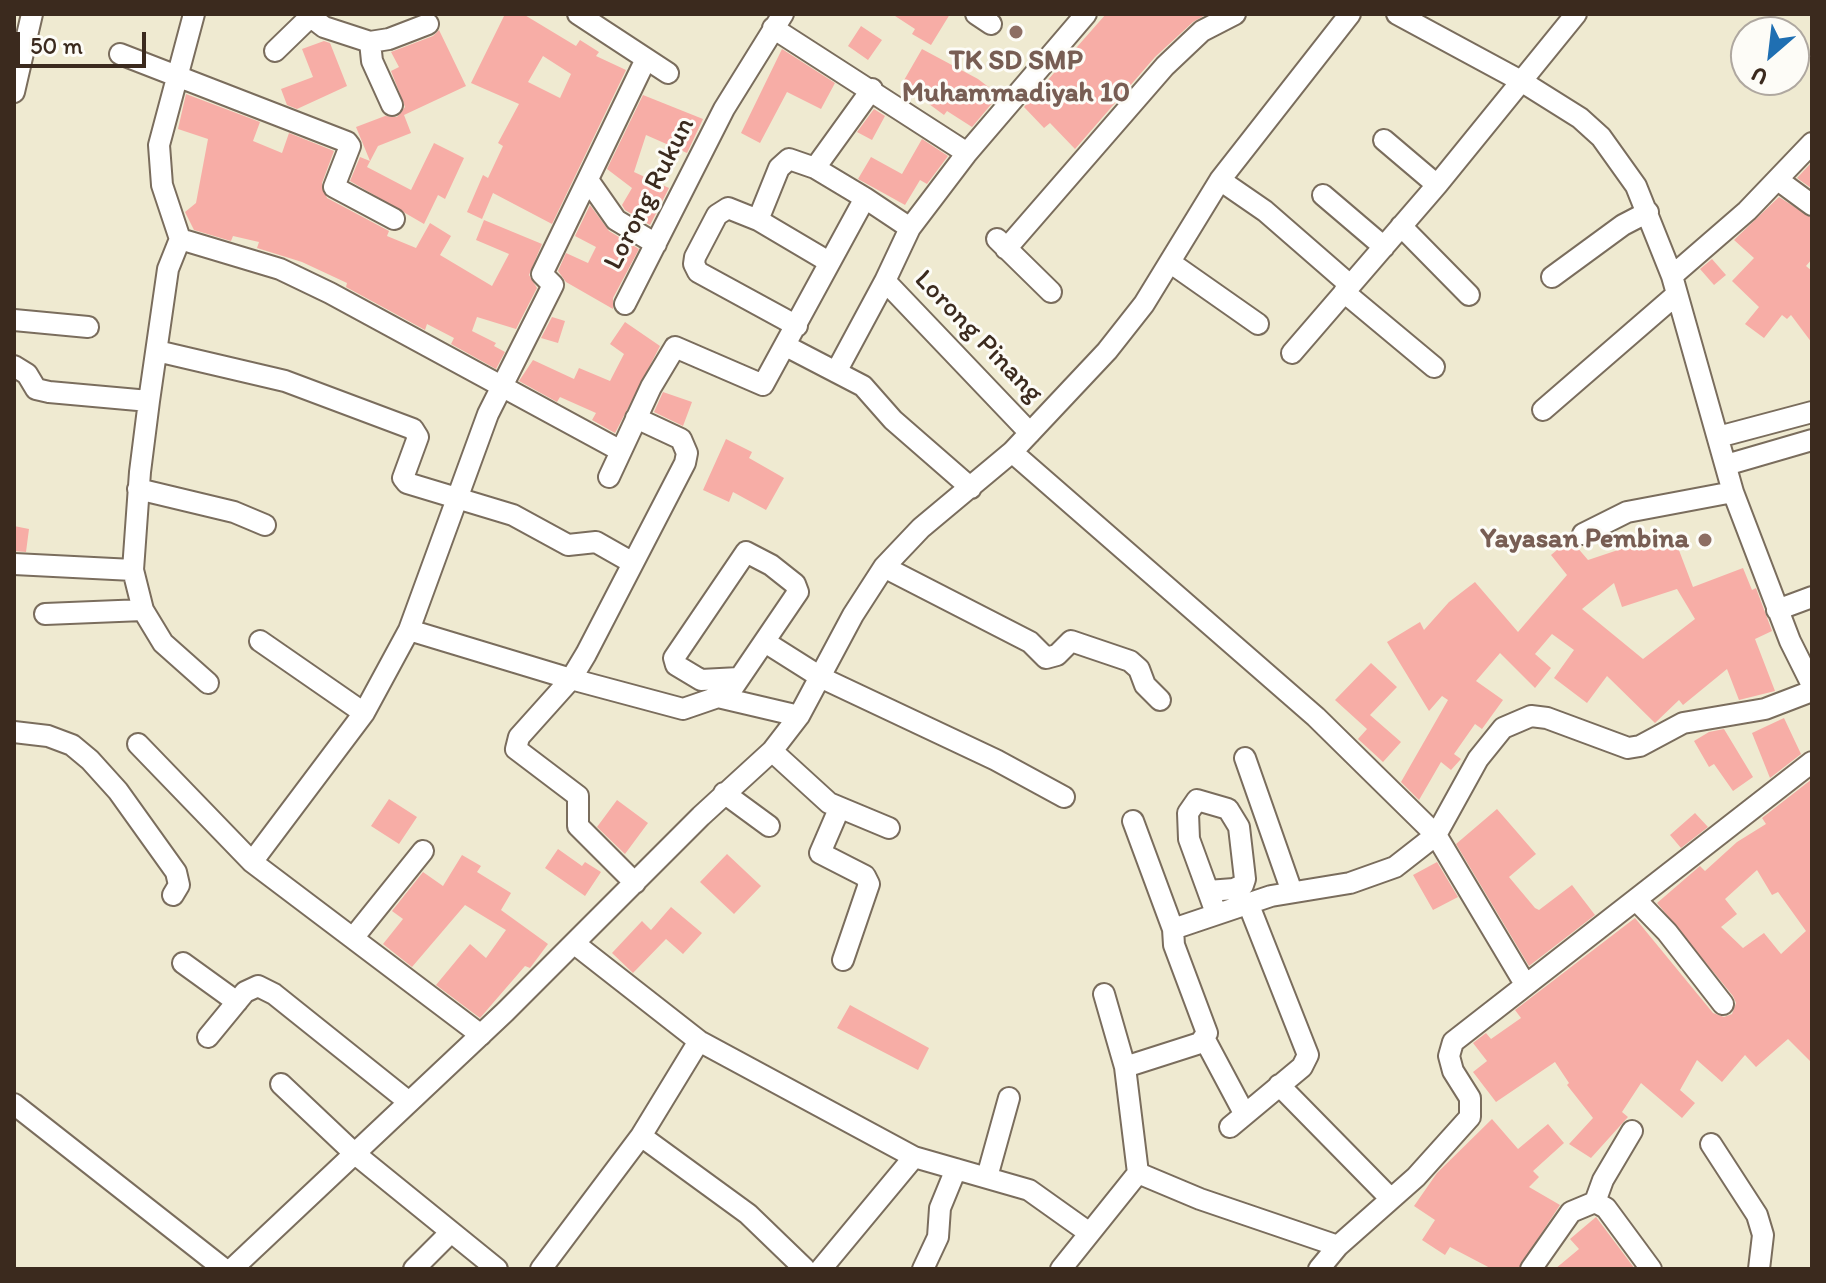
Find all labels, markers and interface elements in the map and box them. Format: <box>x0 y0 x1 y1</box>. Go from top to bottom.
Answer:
scale bar <box>20 16 150 66</box>
north arrow <box>1730 16 1810 96</box>
marker: TK SD SMP Muhammadiyah 10 <box>1007 23 1025 41</box>
text: 50 m <box>30 31 83 60</box>
place label: TK SD SMP Muhammadiyah 10 <box>902 45 1130 111</box>
text: U <box>1747 61 1772 91</box>
street label: Lorong Rukun <box>597 112 703 276</box>
street label: Lorong Pinang <box>906 264 1050 410</box>
place label: Yayasan Pembina <box>1480 523 1689 557</box>
marker: Yayasan Pembina <box>1696 531 1714 549</box>

